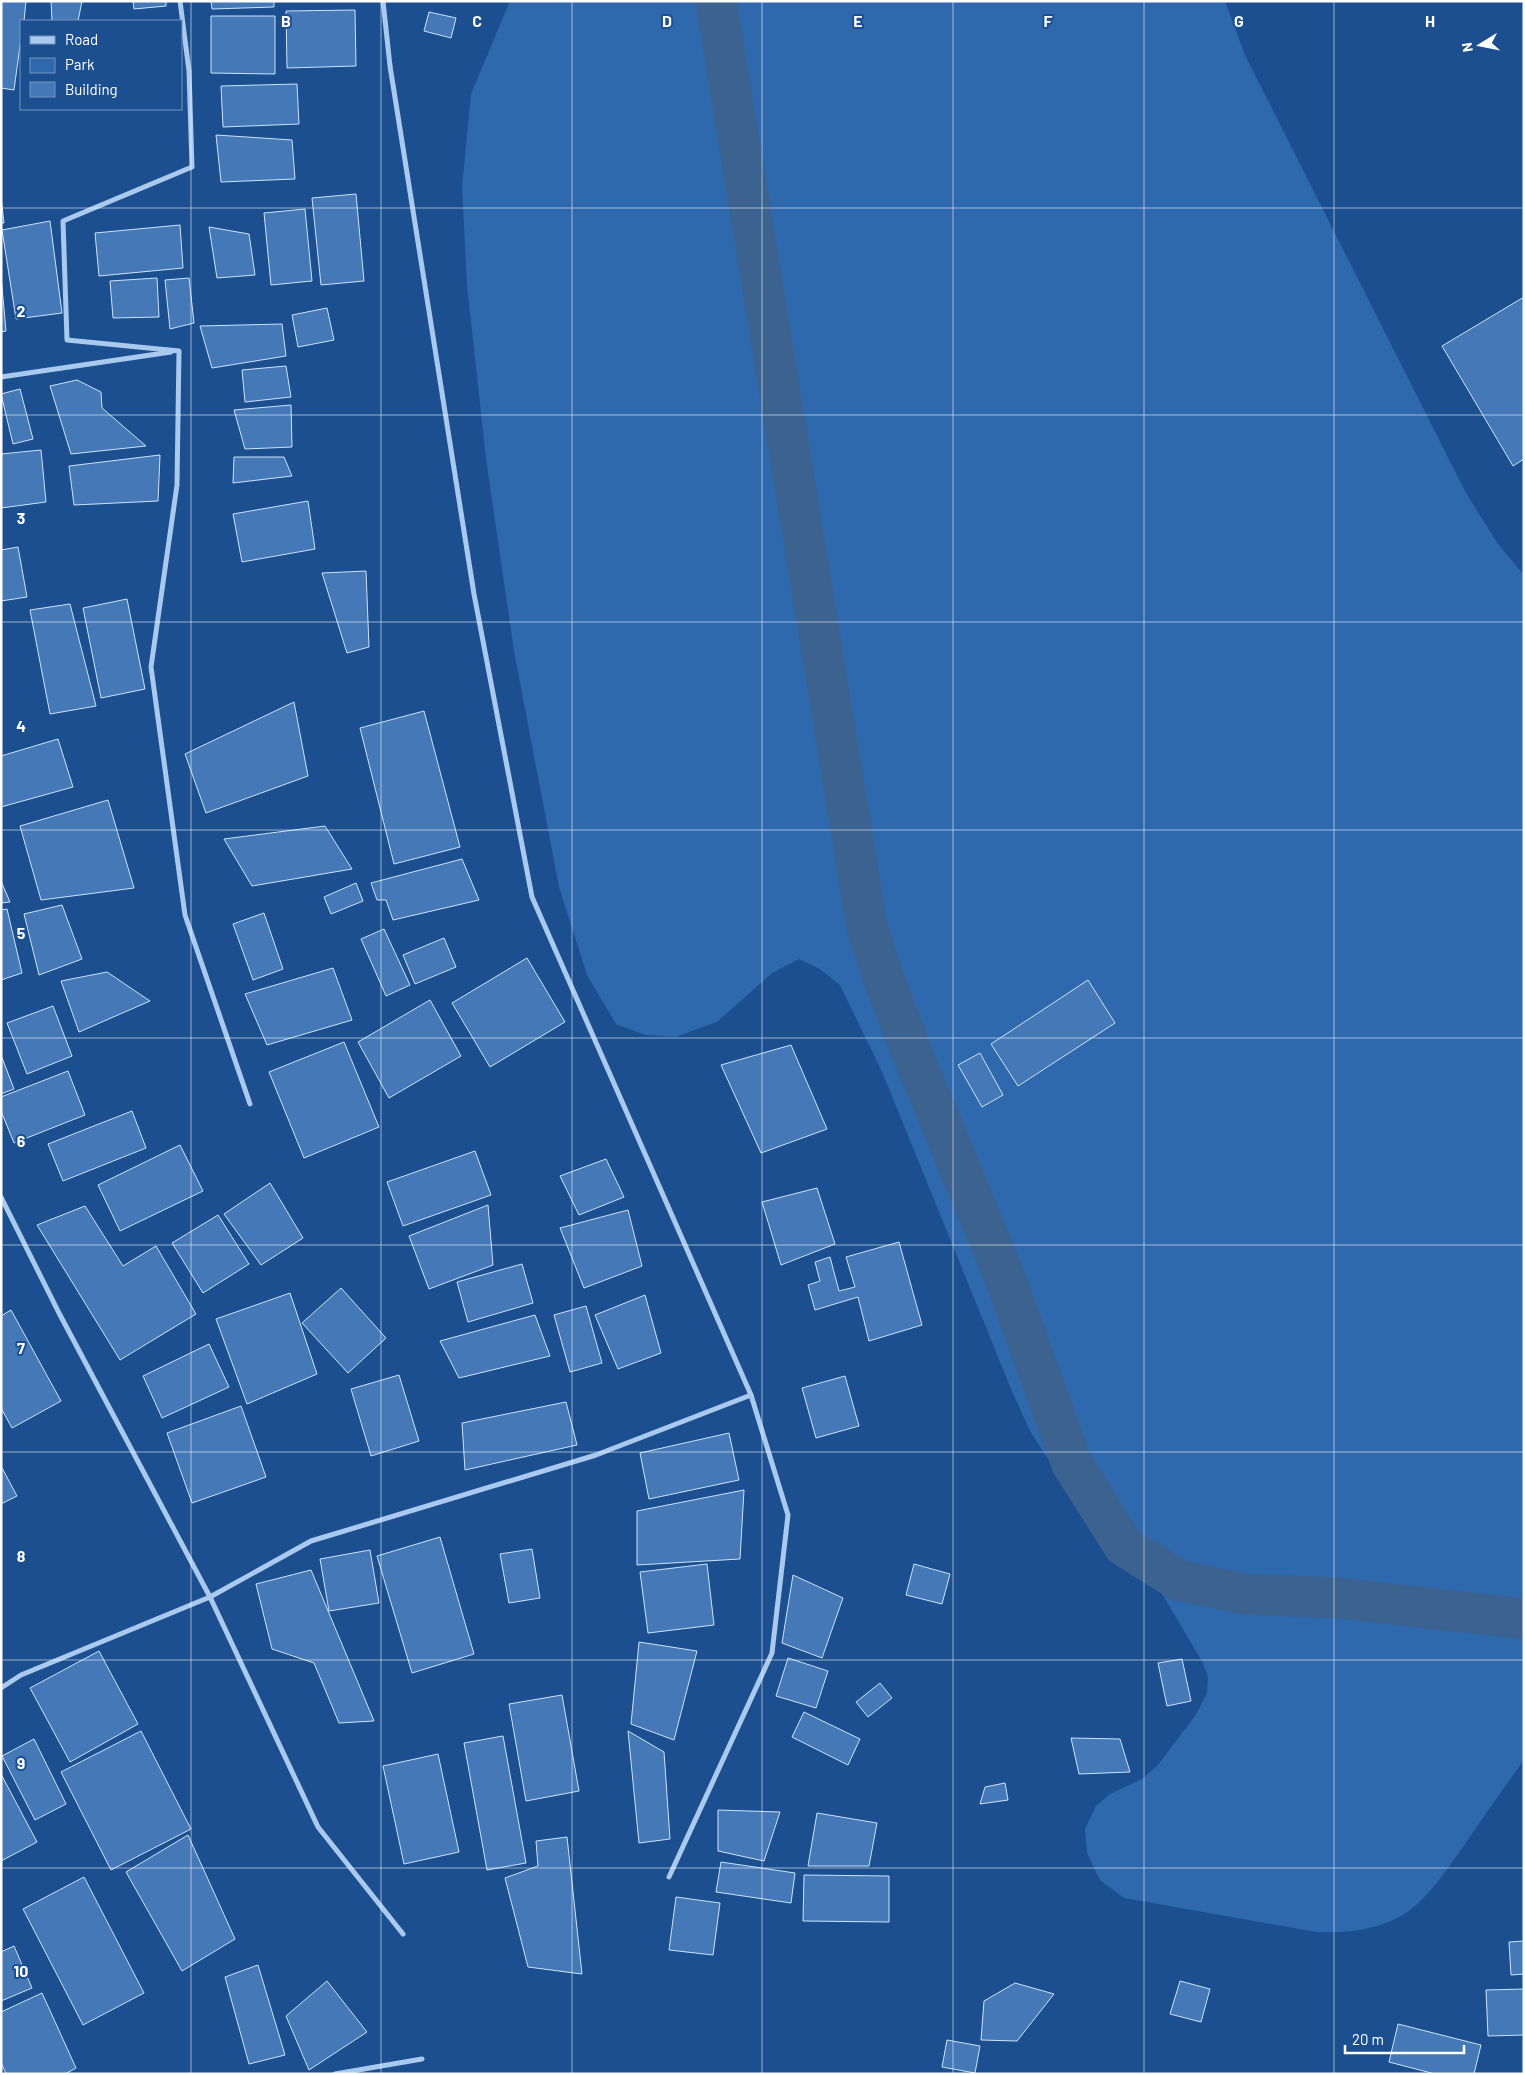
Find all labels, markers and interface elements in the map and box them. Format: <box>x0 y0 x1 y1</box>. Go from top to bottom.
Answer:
text: B <box>281 11 291 30</box>
text: C <box>472 11 482 30</box>
text: D <box>662 11 672 30</box>
text: E <box>853 11 863 30</box>
text: F <box>1044 11 1053 30</box>
text: G <box>1234 11 1244 30</box>
text: H <box>1425 11 1435 30</box>
legend <box>20 20 182 110</box>
north arrow <box>1455 20 1505 70</box>
text: Road <box>65 30 98 48</box>
text: N <box>1458 41 1476 53</box>
text: Park <box>65 55 95 73</box>
text: Building <box>65 80 118 98</box>
text: 2 <box>17 301 26 320</box>
text: 3 <box>17 508 25 527</box>
text: 4 <box>16 716 26 735</box>
text: 5 <box>17 923 26 942</box>
text: 6 <box>17 1131 26 1150</box>
text: 7 <box>17 1338 25 1357</box>
text: 8 <box>17 1546 26 1565</box>
text: 9 <box>17 1753 25 1772</box>
text: 10 <box>14 1961 28 1980</box>
scale bar <box>1345 2022 1464 2054</box>
text: 20 m <box>1352 2030 1384 2048</box>

